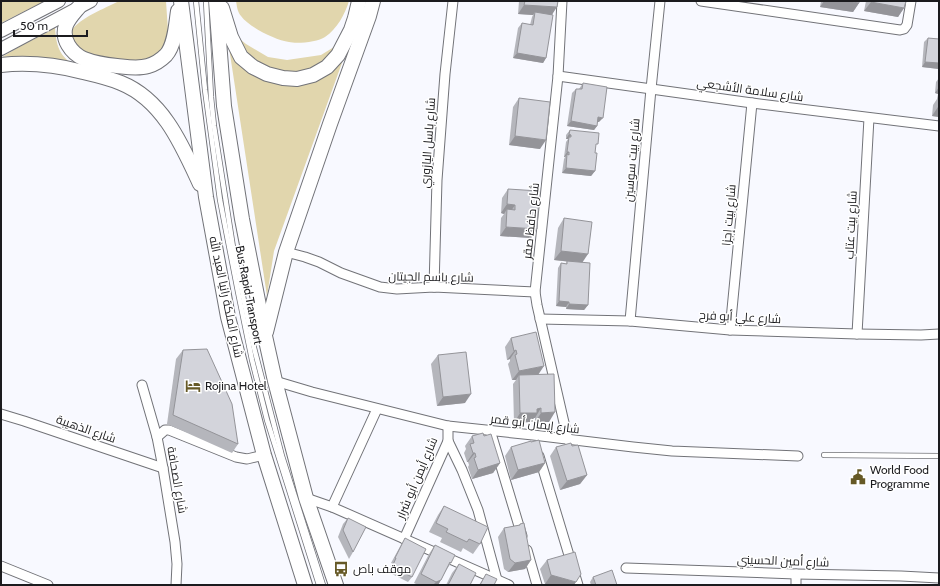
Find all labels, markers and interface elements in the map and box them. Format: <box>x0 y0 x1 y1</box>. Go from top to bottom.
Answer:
scale bar <box>14 12 87 38</box>
text: 50 m <box>20 18 48 33</box>
street label: شارع سلامة الأشجعي <box>695 75 804 107</box>
street label: شارع باسل اليازوري <box>417 97 441 189</box>
street label: شارع بيت سوسين <box>620 117 644 202</box>
street label: شارع حافظ صقر <box>519 182 543 261</box>
street label: شارع بيت إجزا <box>718 183 740 247</box>
street label: شارع بيت عتاب <box>841 190 861 260</box>
street label: شارع الملكة رانيا العبد الله <box>205 235 247 359</box>
street label: Bus Rapid Transport <box>233 244 266 346</box>
street label: شارع باسم الجيتان <box>388 268 474 286</box>
street label: شارع علي أبو فرح <box>698 307 782 329</box>
hotel icon: Rojina Hotel <box>184 377 202 395</box>
place label: Rojina Hotel <box>205 378 267 393</box>
street label: شارع إيمان أبو قمر <box>488 410 581 437</box>
street label: شارع الذهيبة <box>54 411 118 447</box>
street label: شارع أيمن أبو شرار <box>392 435 441 522</box>
street label: شارع الصحافة <box>163 445 191 515</box>
place label: World Food Programme <box>870 462 930 491</box>
public building icon: World Food Programme <box>849 468 867 486</box>
street label: شارع أمين الحسيني <box>736 551 830 573</box>
bus stop icon: موقف باص <box>332 560 350 578</box>
place label: موقف باص <box>353 561 411 576</box>

